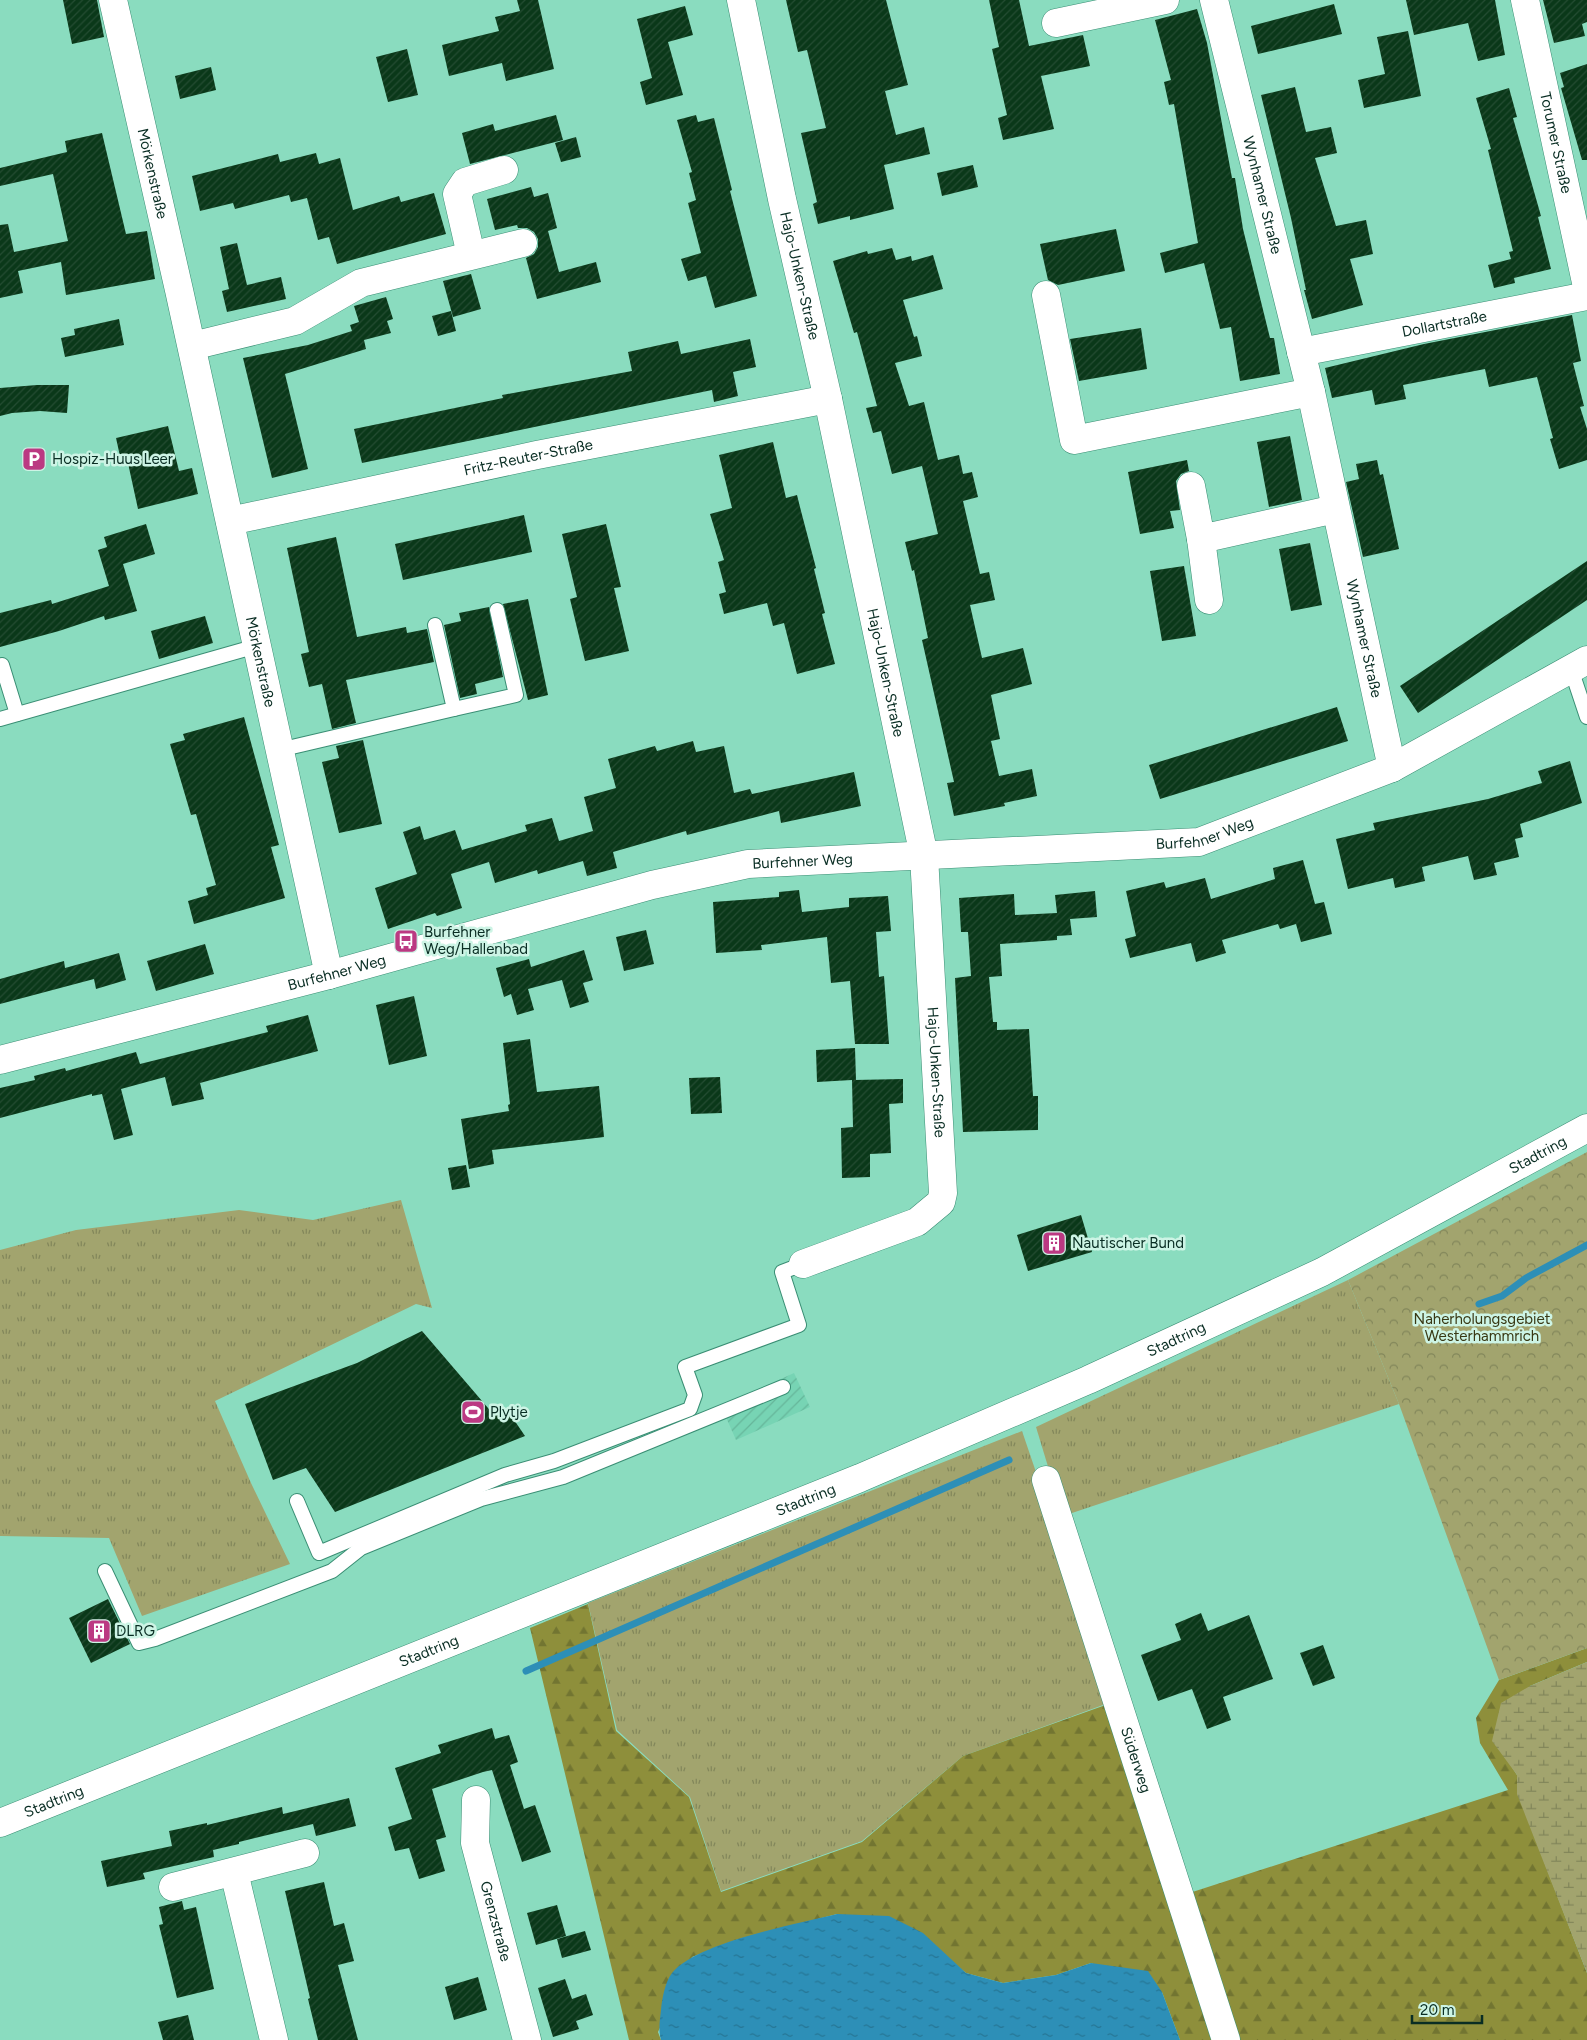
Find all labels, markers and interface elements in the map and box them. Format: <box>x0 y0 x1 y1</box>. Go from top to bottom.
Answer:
street label: Torumer Straße <box>1536 90 1576 195</box>
street label: Mörkenstraße <box>133 127 172 221</box>
street label: Wynhamer Straße <box>1239 134 1286 256</box>
street label: Hajo-Unken-Straße <box>776 210 823 342</box>
street label: Dollartstraße <box>1400 307 1488 341</box>
street label: Fritz-Reuter-Straße <box>462 435 594 479</box>
parking icon: Hospiz-Huus Leer <box>21 446 47 472</box>
place label: Hospiz-Huus Leer <box>52 450 173 468</box>
street label: Wynhamer Straße <box>1343 578 1386 699</box>
street label: Hajo-Unken-Straße <box>863 607 908 739</box>
street label: Mörkenstraße <box>242 615 279 709</box>
street label: Burfehner Weg <box>1155 813 1256 853</box>
street label: Burfehner Weg <box>752 850 853 873</box>
place label: Burfehner Weg/Hallenbad <box>424 923 528 958</box>
bus stop icon: Burfehner Weg/Hallenbad <box>393 928 419 954</box>
street label: Burfehner Weg <box>286 951 388 994</box>
street label: Hajo-Unken-Straße <box>924 1006 949 1138</box>
street label: Stadtring <box>1506 1132 1570 1178</box>
building icon: Nautischer Bund <box>1041 1230 1067 1256</box>
place label: Nautischer Bund <box>1072 1234 1184 1252</box>
park label: Naherholungsgebiet Westerhammrich <box>1414 1310 1551 1345</box>
street label: Stadtring <box>1144 1318 1209 1361</box>
sports icon: Plytje <box>460 1399 486 1425</box>
place label: Plytje <box>490 1403 528 1421</box>
street label: Stadtring <box>773 1480 838 1520</box>
building icon: DLRG <box>86 1618 112 1644</box>
place label: DLRG <box>116 1622 155 1640</box>
street label: Stadtring <box>396 1631 461 1671</box>
street label: Süderweg <box>1117 1725 1155 1795</box>
street label: Stadtring <box>21 1781 86 1821</box>
street label: Grenzstraße <box>476 1879 515 1963</box>
scale bar <box>1412 1992 1482 2024</box>
text: 20 m <box>1420 2001 1454 2019</box>

